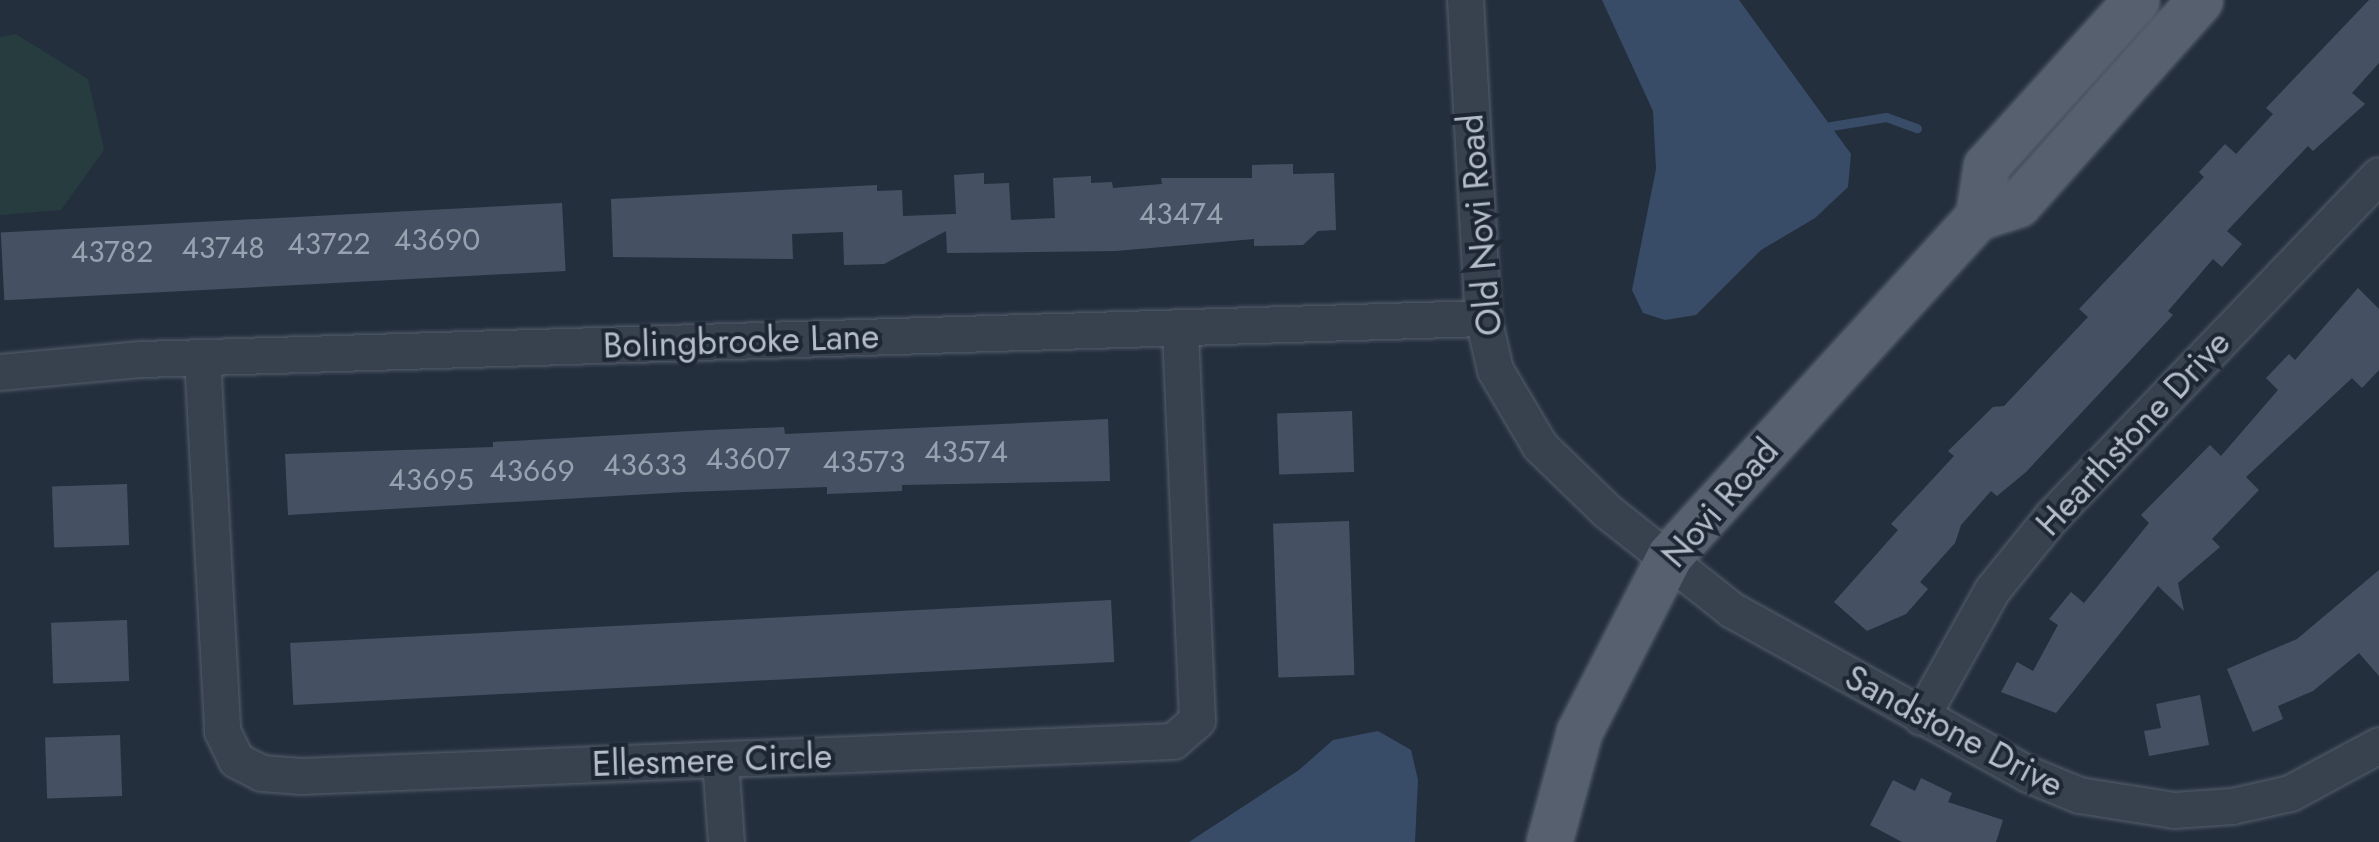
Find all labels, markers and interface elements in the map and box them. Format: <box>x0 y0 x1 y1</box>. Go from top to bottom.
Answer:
street label: Old Novi Road <box>1449 112 1511 338</box>
house number: 43474 <box>1139 196 1223 232</box>
house number: 43690 <box>394 222 480 258</box>
house number: 43722 <box>287 226 371 262</box>
house number: 43748 <box>181 230 265 266</box>
house number: 43782 <box>71 234 153 270</box>
street label: Bolingbrooke Lane <box>602 315 880 367</box>
street label: Hearthstone Drive <box>2027 322 2239 544</box>
street label: Novi Road <box>1653 430 1787 576</box>
house number: 43574 <box>924 434 1008 470</box>
house number: 43607 <box>706 441 790 477</box>
house number: 43573 <box>823 444 905 480</box>
house number: 43633 <box>603 447 687 483</box>
house number: 43669 <box>489 453 575 489</box>
house number: 43695 <box>388 462 474 498</box>
street label: Sandstone Drive <box>1838 656 2070 806</box>
street label: Ellesmere Circle <box>591 735 833 785</box>

